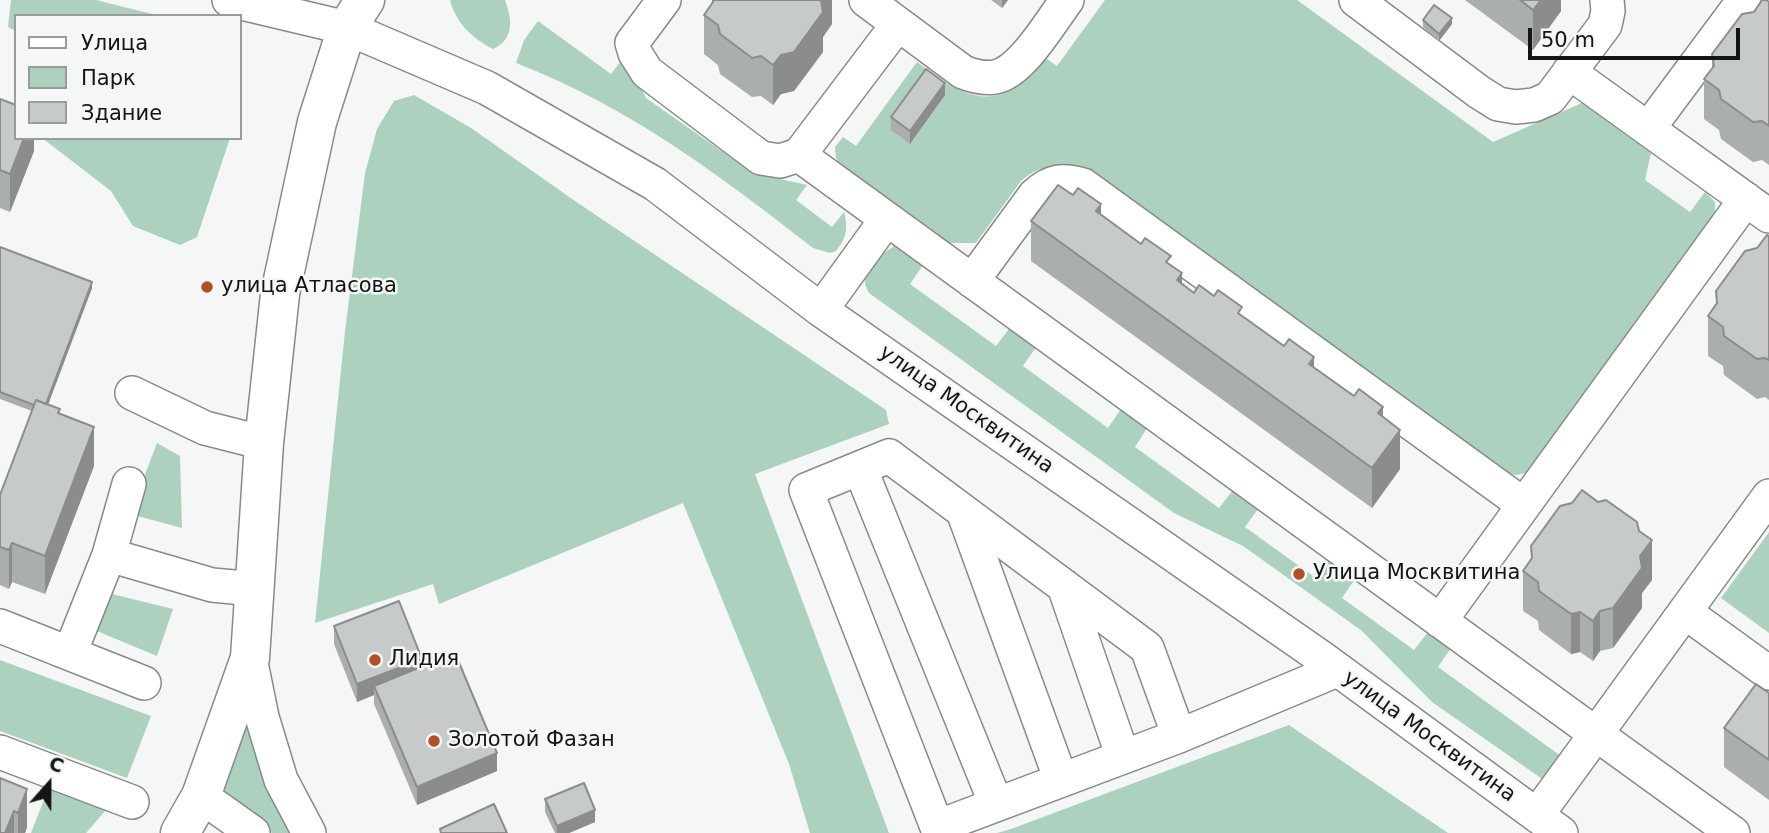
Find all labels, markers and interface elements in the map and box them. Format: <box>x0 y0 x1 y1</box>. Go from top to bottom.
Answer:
legend <box>14 14 242 140</box>
scale bar <box>1531 14 1743 58</box>
text: 50 m <box>1541 28 1595 52</box>
text: Улица <box>81 31 148 55</box>
text: Парк <box>81 66 136 90</box>
text: Здание <box>81 101 162 125</box>
place label: улица Атласова <box>221 274 397 300</box>
marker: улица Атласова <box>199 279 215 295</box>
street label: улица Москвитина <box>874 340 1058 480</box>
place label: Улица Москвитина <box>1313 561 1520 587</box>
marker: Улица Москвитина <box>1291 566 1307 582</box>
place label: Лидия <box>389 647 459 673</box>
marker: Лидия <box>367 652 383 668</box>
street label: улица Москвитина <box>1338 666 1520 808</box>
place label: Золотой Фазан <box>448 728 615 754</box>
marker: Золотой Фазан <box>426 733 442 749</box>
north arrow <box>14 749 84 819</box>
text: С <box>46 752 67 777</box>

